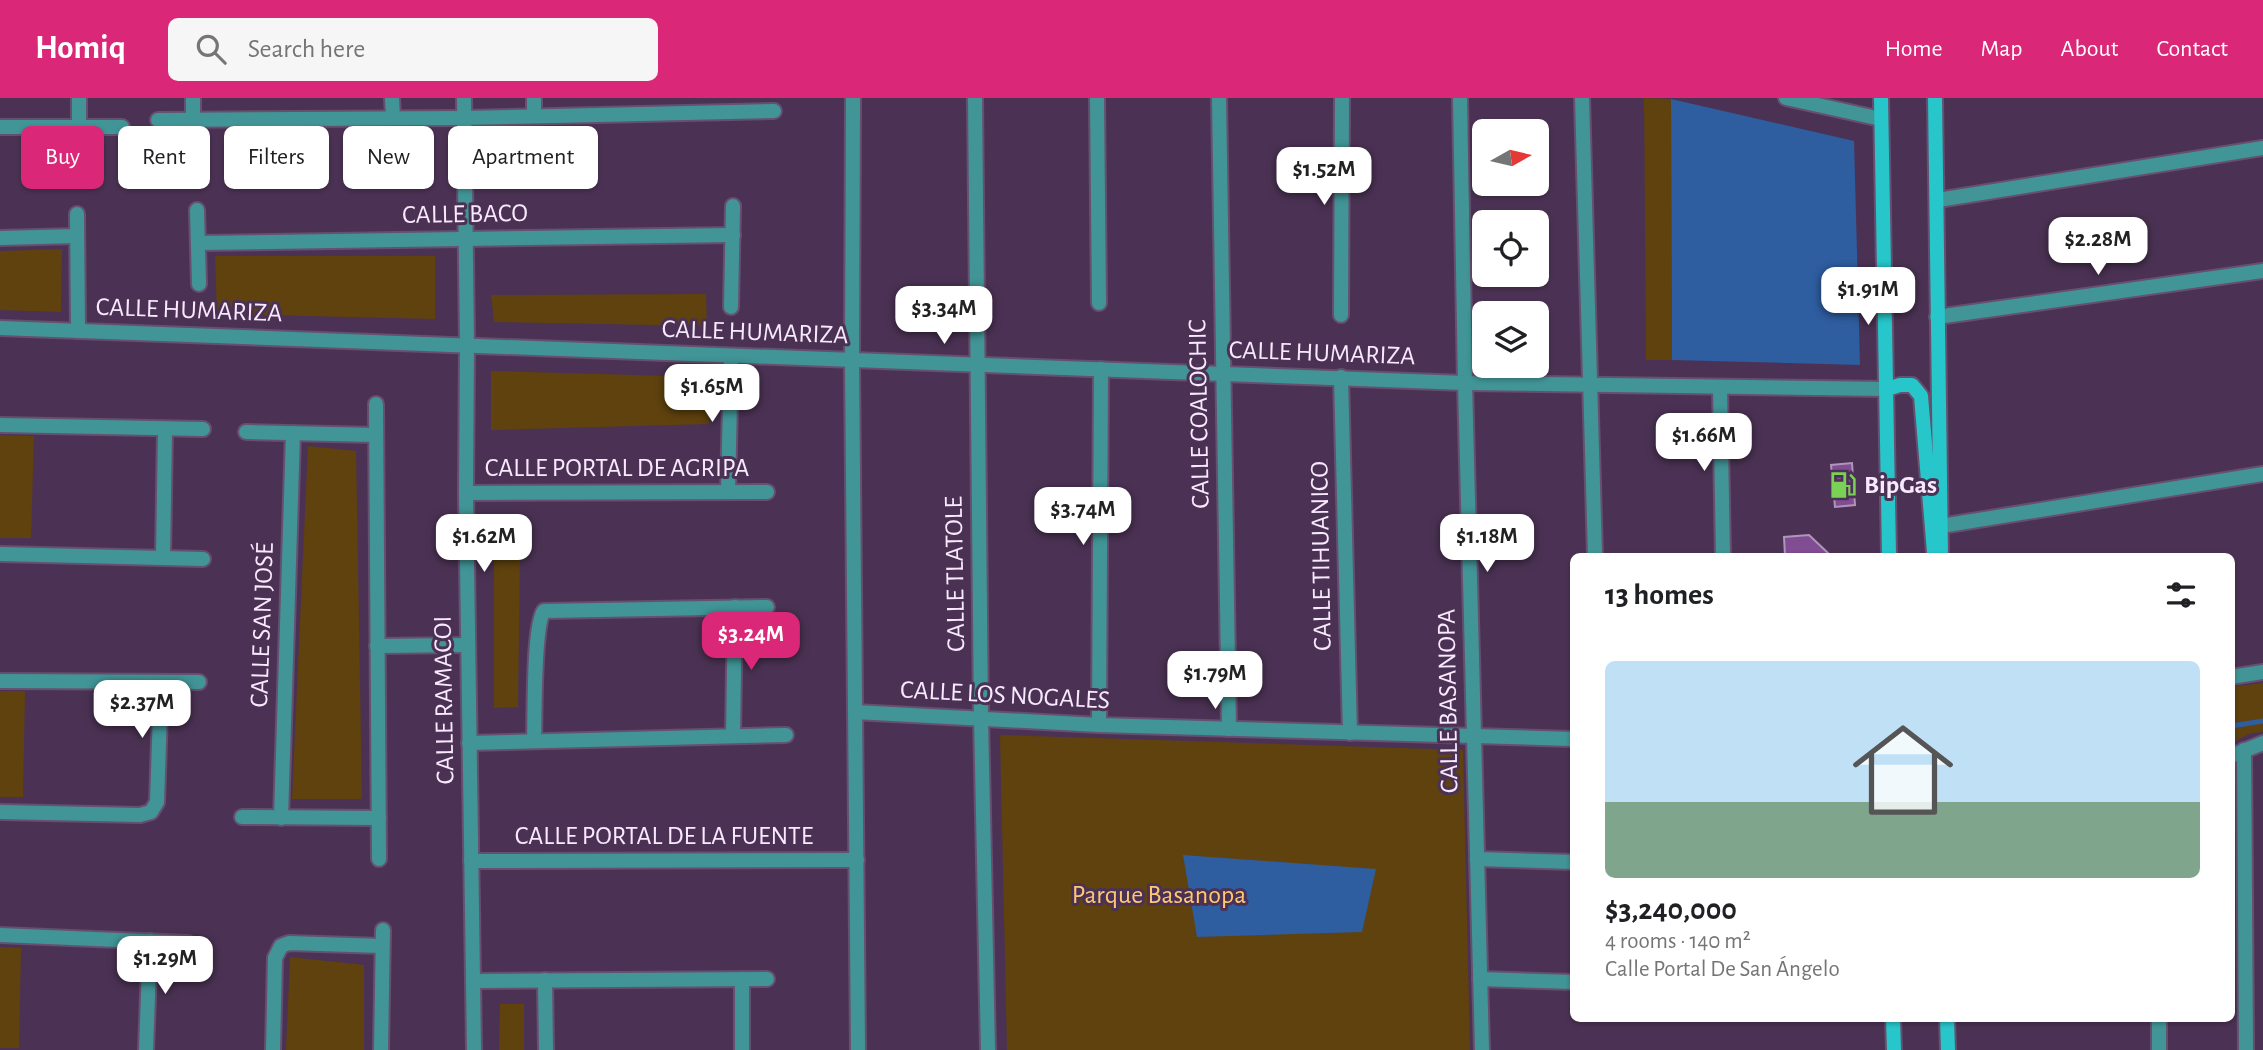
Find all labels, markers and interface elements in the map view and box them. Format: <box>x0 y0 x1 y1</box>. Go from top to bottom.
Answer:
search box <box>168 18 658 81</box>
icon: search <box>192 30 230 68</box>
text: Homiq <box>35 32 126 65</box>
text: Search here <box>248 36 365 62</box>
text: Home <box>1885 37 1943 61</box>
text: Map <box>1981 37 2023 61</box>
text: About <box>2061 37 2118 61</box>
text: Contact <box>2156 37 2228 61</box>
north arrow <box>1472 119 1549 196</box>
map controls <box>1472 119 1549 378</box>
chip: Buy <box>21 126 104 189</box>
chip: Rent <box>118 126 210 189</box>
chip: Filters <box>224 126 329 189</box>
chip: New <box>343 126 434 189</box>
chip: Apartment <box>448 126 598 189</box>
pin: $1.52M <box>1267 148 1381 207</box>
text: $1.52M <box>1293 158 1356 181</box>
street label: CALLE BACO <box>402 200 528 228</box>
button: locate <box>1472 210 1549 287</box>
pin: $2.28M <box>2041 218 2155 277</box>
text: $2.28M <box>2065 228 2131 251</box>
pin: $1.91M <box>1811 268 1925 327</box>
text: $1.91M <box>1837 278 1899 301</box>
pin: $3.34M <box>887 286 1001 346</box>
street label: CALLE HUMARIZA <box>95 294 283 326</box>
text: $3.34M <box>911 297 977 320</box>
button: layers <box>1472 301 1549 378</box>
street label: CALLE HUMARIZA <box>661 316 849 348</box>
street label: CALLE COALOCHIC <box>1184 319 1214 509</box>
street label: CALLE HUMARIZA <box>1228 337 1416 369</box>
pin: $1.65M <box>655 364 769 424</box>
text: $1.65M <box>680 375 744 398</box>
pin: $1.66M <box>1647 414 1761 473</box>
text: $1.66M <box>1672 424 1736 447</box>
street label: CALLE PORTAL DE AGRIPA <box>485 455 749 481</box>
street label: CALLE TIHUANICO <box>1306 461 1336 651</box>
fuel station icon: BipGas <box>1828 470 1858 500</box>
place label: BipGas <box>1864 472 1937 498</box>
pin: $3.74M <box>1026 488 1140 547</box>
street label: CALLE TLATOLE <box>941 496 969 652</box>
text: $3.74M <box>1050 498 1116 521</box>
pin: $1.62M <box>427 514 541 574</box>
pin: $1.18M <box>1430 514 1544 574</box>
text: $1.62M <box>452 525 516 548</box>
text: $1.18M <box>1456 525 1518 548</box>
street label: CALLE SAN JOSÉ <box>244 542 278 708</box>
icon: filters <box>2162 576 2200 614</box>
text: 13 homes <box>1605 580 1714 610</box>
street label: CALLE BASANOPA <box>1433 609 1463 793</box>
pin: $3.24M <box>694 612 808 672</box>
street label: CALLE RAMACOI <box>430 615 458 785</box>
text: $3.24M <box>718 623 784 646</box>
pin: $1.79M <box>1158 652 1272 711</box>
text: $1.79M <box>1183 662 1247 685</box>
street label: CALLE LOS NOGALES <box>899 677 1111 713</box>
pin: $2.37M <box>85 680 199 740</box>
text: $2.37M <box>110 691 174 714</box>
icon: home <box>1840 707 1966 833</box>
street label: CALLE PORTAL DE LA FUENTE <box>515 823 813 849</box>
park label: Parque Basanopa <box>1072 882 1246 908</box>
text: $3,240,000 <box>1605 895 1737 925</box>
text: 4 rooms · 140 m² <box>1605 930 1751 953</box>
pin: $1.29M <box>108 936 222 996</box>
text: $1.29M <box>133 947 197 970</box>
text: Calle Portal De San Ángelo <box>1605 958 1840 981</box>

